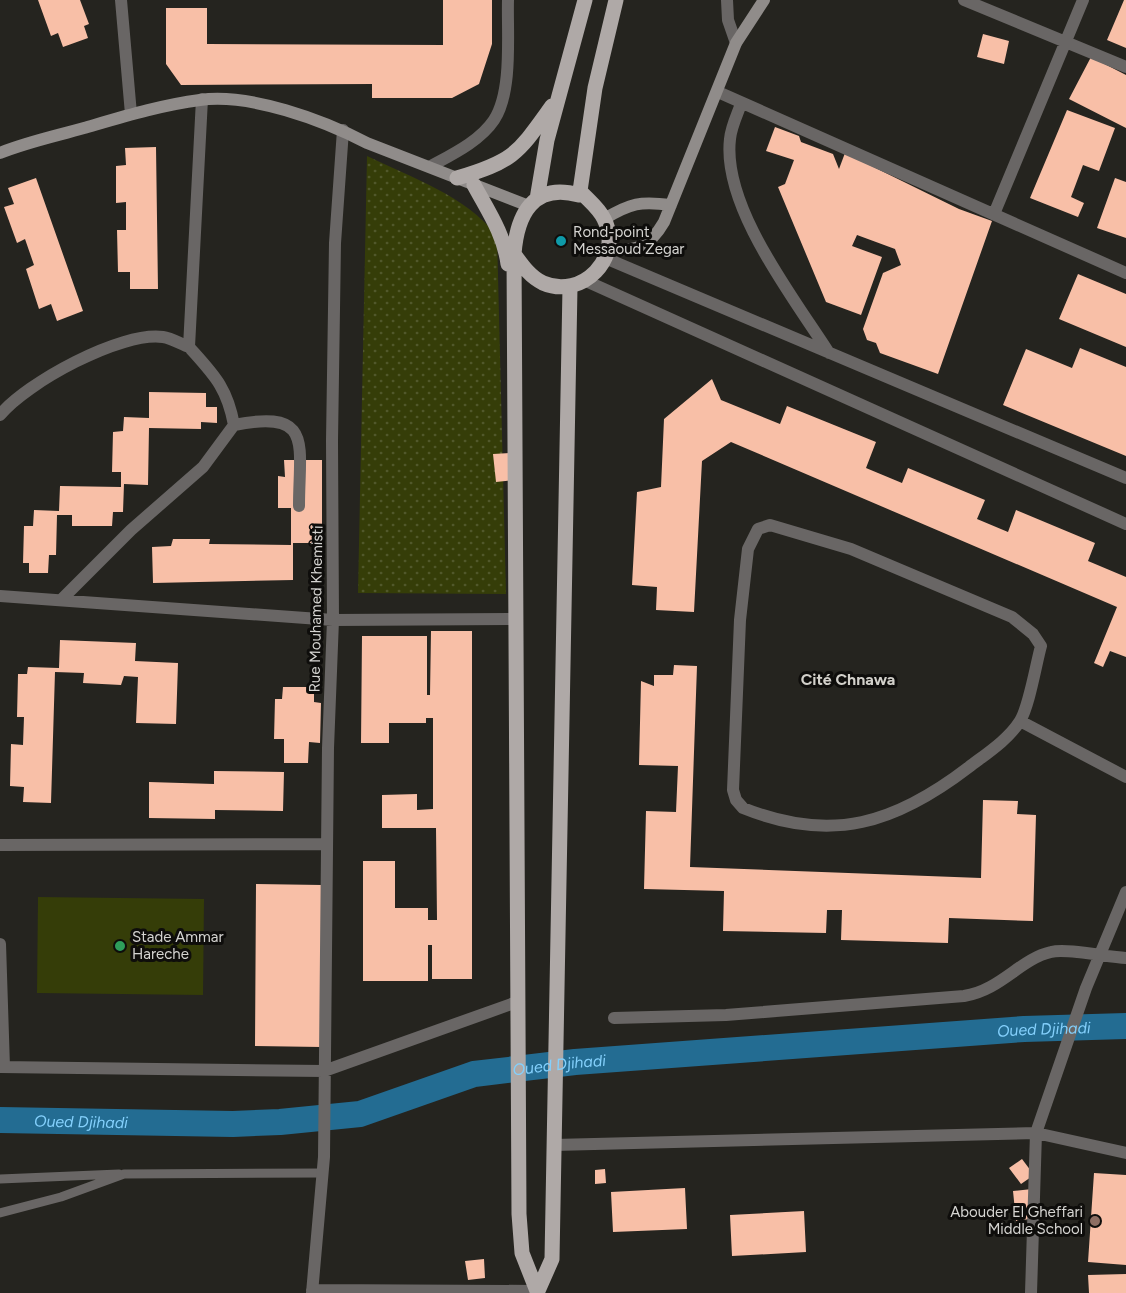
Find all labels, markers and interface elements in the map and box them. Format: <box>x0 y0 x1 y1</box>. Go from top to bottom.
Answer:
place label: Rond-point Messaoud Zegar <box>573 223 684 258</box>
marker: Rond-point Messaoud Zegar <box>554 234 568 248</box>
street label: Rue Mouhamed Khemisti <box>306 525 326 693</box>
district label: Cité Chnawa <box>801 670 895 689</box>
place label: Stade Ammar Hareche <box>132 928 224 963</box>
marker: Stade Ammar Hareche <box>113 939 127 953</box>
water label: Oued Djihadi <box>996 1018 1091 1041</box>
water label: Oued Djihadi <box>511 1051 607 1079</box>
water label: Oued Djihadi <box>34 1112 128 1132</box>
place label: Abouder El Gheffari Middle School <box>950 1203 1083 1238</box>
marker: Abouder El Gheffari Middle School <box>1088 1214 1102 1228</box>

